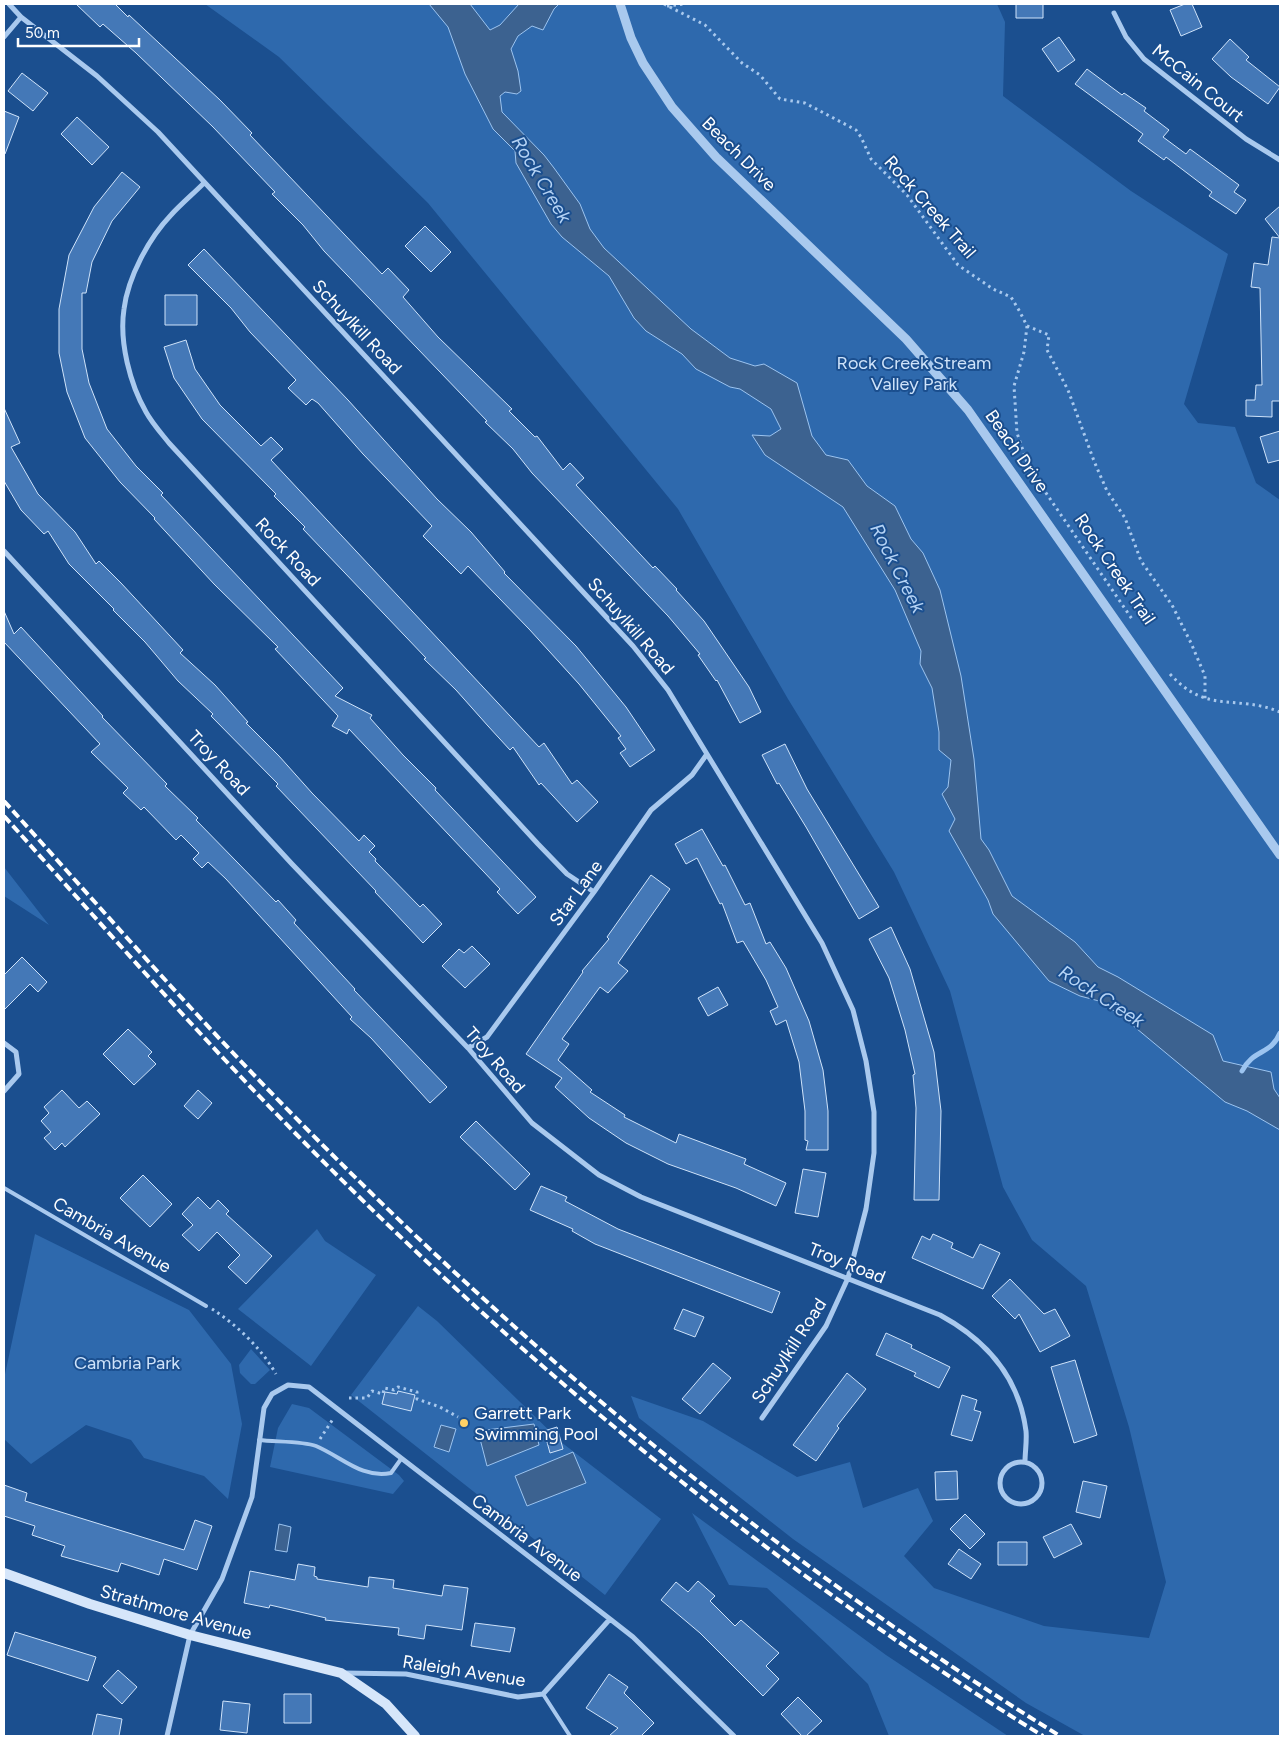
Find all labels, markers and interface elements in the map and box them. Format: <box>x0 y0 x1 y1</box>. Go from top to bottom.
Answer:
scale bar <box>18 15 139 47</box>
text: 50 m <box>25 24 60 42</box>
street label: McCain Court <box>1148 39 1249 127</box>
street label: Beach Drive <box>697 112 781 196</box>
water label: Rock Creek <box>507 132 577 228</box>
street label: Rock Creek Trail <box>879 151 981 263</box>
street label: Schuylkill Road <box>308 275 406 379</box>
park label: Rock Creek Stream Valley Park <box>837 352 991 395</box>
street label: Beach Drive <box>980 405 1054 497</box>
street label: Rock Creek Trail <box>1070 509 1160 629</box>
street label: Rock Road <box>251 513 325 591</box>
water label: Rock Creek <box>865 520 930 618</box>
street label: Schuylkill Road <box>583 573 679 679</box>
street label: Troy Road <box>183 726 255 800</box>
street label: Star Lane <box>545 856 607 930</box>
water label: Rock Creek <box>1055 960 1149 1033</box>
street label: Troy Road <box>460 1022 530 1098</box>
street label: Cambria Avenue <box>49 1192 175 1278</box>
street label: Troy Road <box>805 1238 889 1288</box>
street label: Schuylkill Road <box>747 1294 831 1408</box>
park label: Cambria Park <box>74 1352 180 1374</box>
place label: Garrett Park Swimming Pool <box>474 1402 598 1445</box>
marker: Garrett Park Swimming Pool <box>458 1417 470 1429</box>
street label: Cambria Avenue <box>467 1489 587 1587</box>
street label: Strathmore Avenue <box>98 1580 255 1644</box>
street label: Raleigh Avenue <box>401 1650 527 1692</box>

